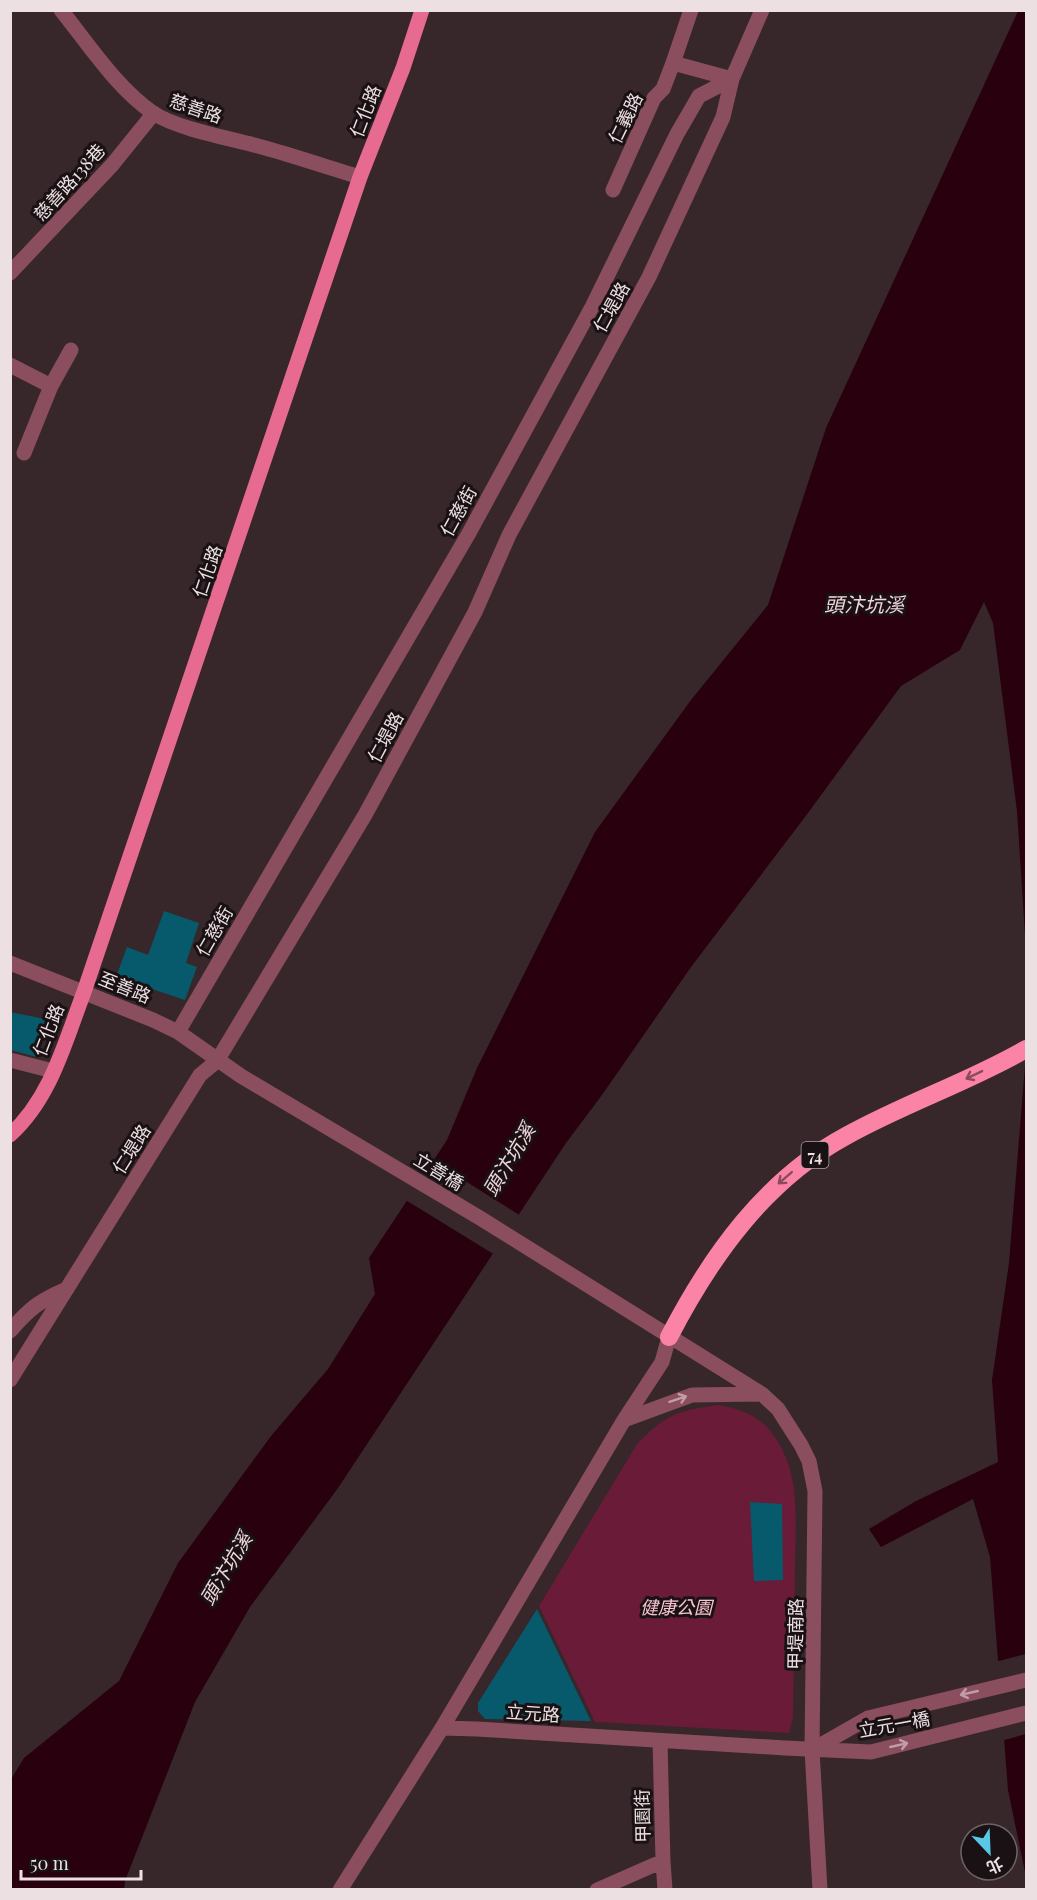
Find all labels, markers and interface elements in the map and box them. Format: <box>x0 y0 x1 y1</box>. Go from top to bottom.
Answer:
street label: 仁化路 <box>344 81 386 141</box>
street label: 慈善路 <box>167 88 225 128</box>
street label: 仁義路 <box>602 88 648 148</box>
street label: 慈善路138巷 <box>28 138 110 226</box>
street label: 仁堤路 <box>587 278 635 336</box>
street label: 仁慈街 <box>434 482 482 540</box>
street label: 仁化路 <box>187 542 227 600</box>
water label: 頭汴坑溪 <box>824 590 907 617</box>
street label: 仁堤路 <box>362 708 408 766</box>
street label: 仁慈街 <box>190 902 238 960</box>
street label: 至善路 <box>95 966 155 1008</box>
street label: 仁化路 <box>27 1000 69 1060</box>
one-way arrow <box>966 1070 984 1082</box>
water label: 頭汴坑溪 <box>476 1115 542 1200</box>
street label: 仁堤路 <box>107 1120 155 1178</box>
road number: 74 <box>802 1142 828 1168</box>
street label: 立善橋 <box>410 1147 468 1195</box>
one-way arrow <box>778 1171 793 1185</box>
one-way arrow <box>668 1393 687 1404</box>
water label: 頭汴坑溪 <box>193 1524 259 1609</box>
park label: 健康公園 <box>640 1595 715 1619</box>
street label: 甲堤南路 <box>782 1598 808 1670</box>
one-way arrow <box>960 1688 979 1700</box>
street label: 立元路 <box>505 1699 561 1727</box>
street label: 立元一橋 <box>856 1706 932 1742</box>
one-way arrow <box>889 1739 908 1751</box>
street label: 甲園街 <box>630 1789 654 1843</box>
north arrow <box>959 1822 1019 1882</box>
scale bar <box>21 1843 141 1881</box>
text: 50 m <box>30 1851 69 1875</box>
text: 北 <box>984 1853 1007 1879</box>

